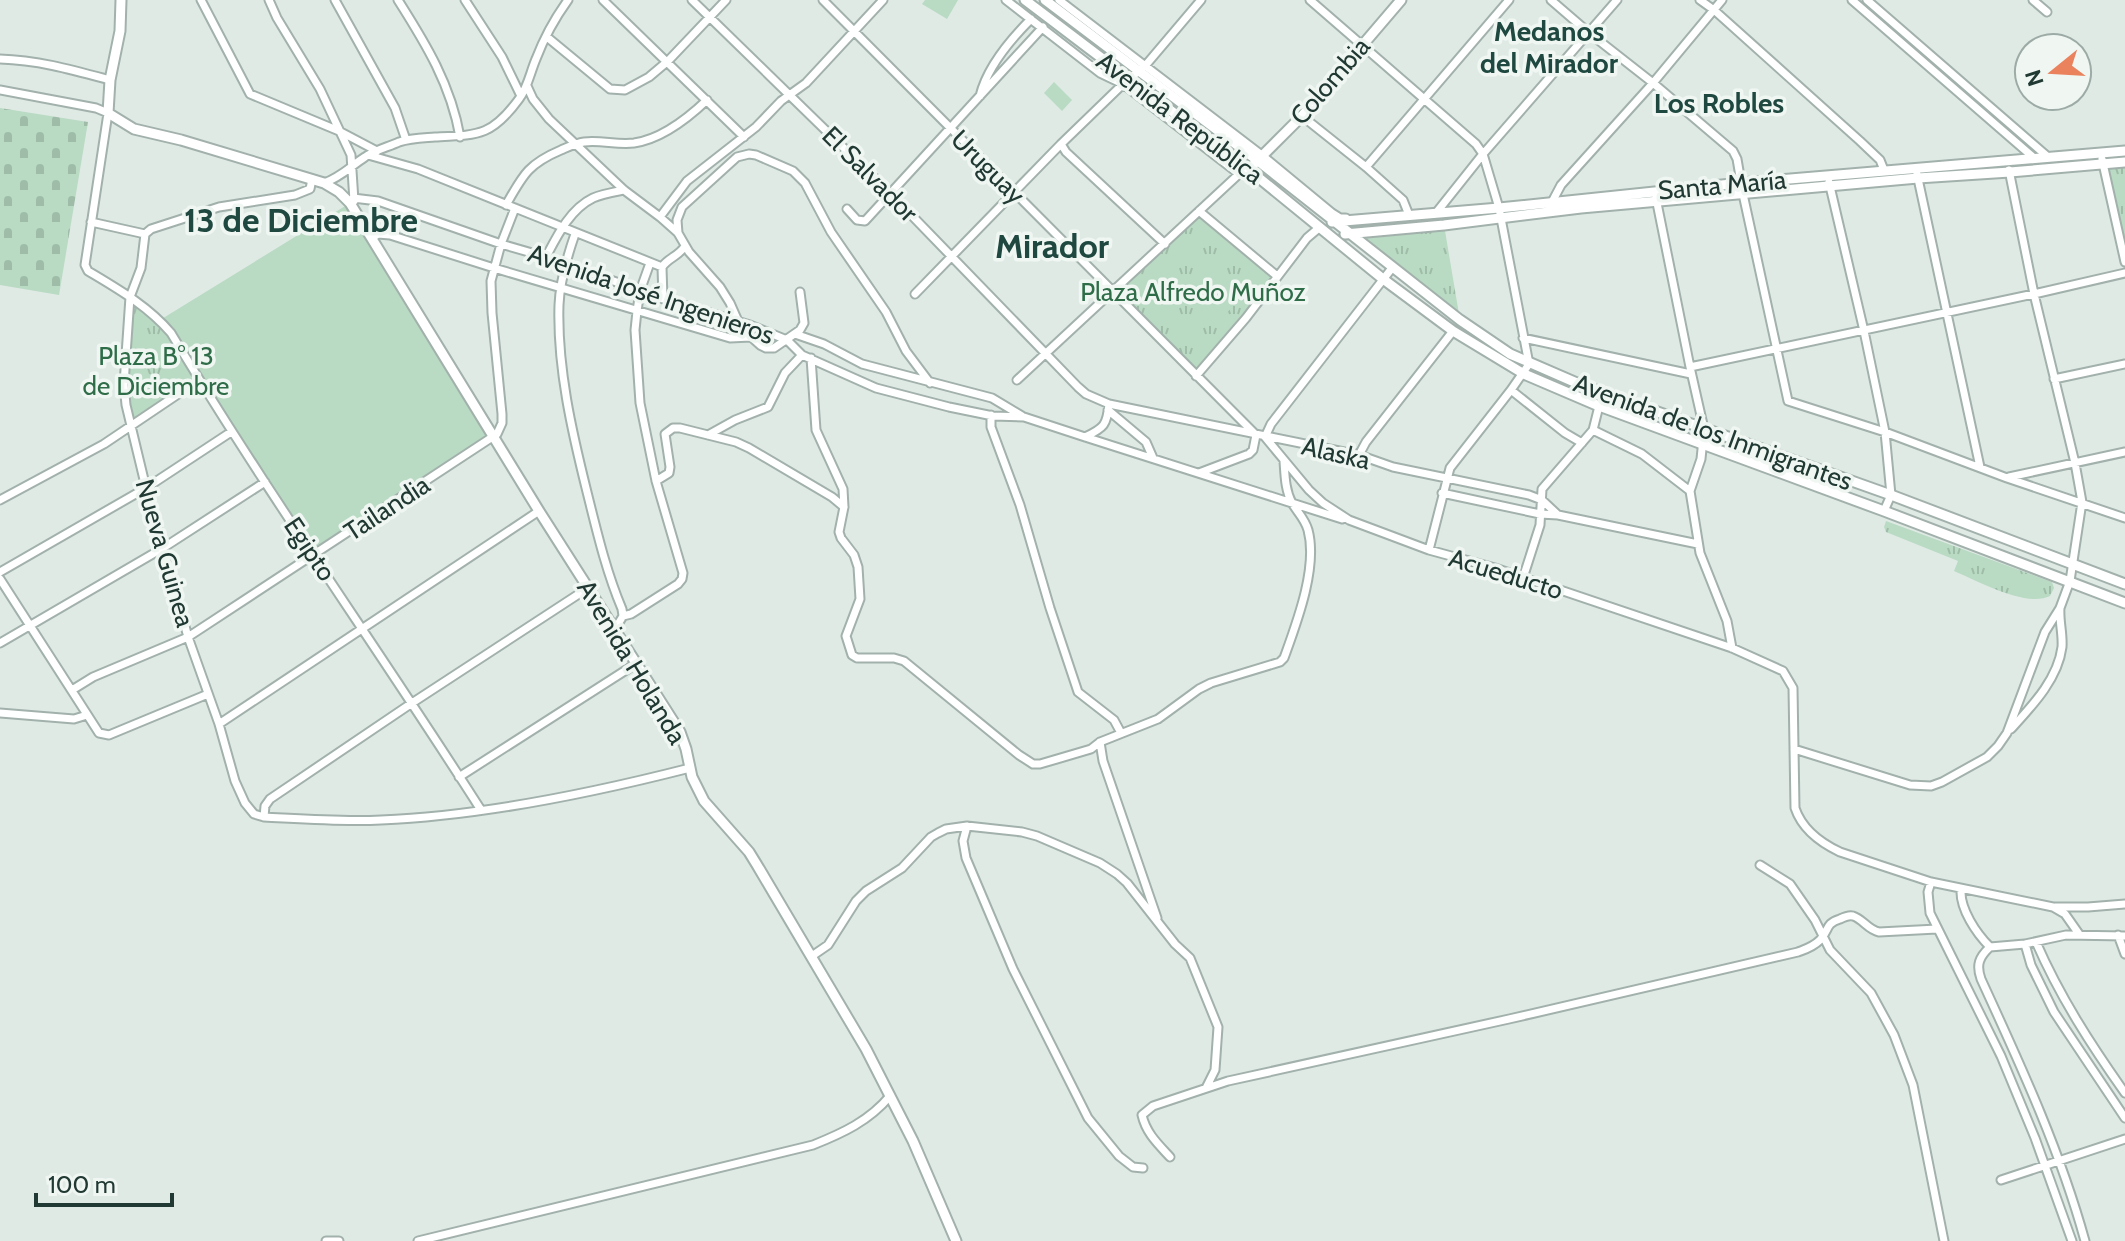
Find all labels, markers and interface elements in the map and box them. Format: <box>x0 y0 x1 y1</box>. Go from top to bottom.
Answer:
district label: Medanos del Mirador <box>1480 14 1619 80</box>
street label: Colombia <box>1283 30 1377 131</box>
north arrow <box>2013 32 2093 112</box>
street label: Avenida República <box>1090 45 1270 191</box>
text: N <box>2019 66 2050 90</box>
district label: Los Robles <box>1654 86 1784 120</box>
street label: El Salvador <box>816 120 925 229</box>
street label: Uruguay <box>944 123 1032 211</box>
street label: Santa María <box>1656 163 1788 207</box>
district label: 13 de Diciembre <box>184 199 418 241</box>
district label: Mirador <box>995 225 1110 267</box>
street label: Avenida José Ingenieros <box>524 237 778 351</box>
park label: Plaza Alfredo Muñoz <box>1080 276 1306 308</box>
park label: Plaza B° 13 de Diciembre <box>83 340 229 402</box>
street label: Avenida de los Inmigrantes <box>1569 367 1857 497</box>
street label: Alaska <box>1299 430 1374 476</box>
street label: Tailandia <box>338 468 436 548</box>
street label: Nueva Guinea <box>129 475 202 631</box>
street label: Egipto <box>277 511 343 587</box>
street label: Acueducto <box>1445 542 1567 606</box>
street label: Avenida Holanda <box>570 574 694 750</box>
scale bar <box>36 1157 172 1207</box>
text: 100 m <box>48 1170 116 1199</box>

